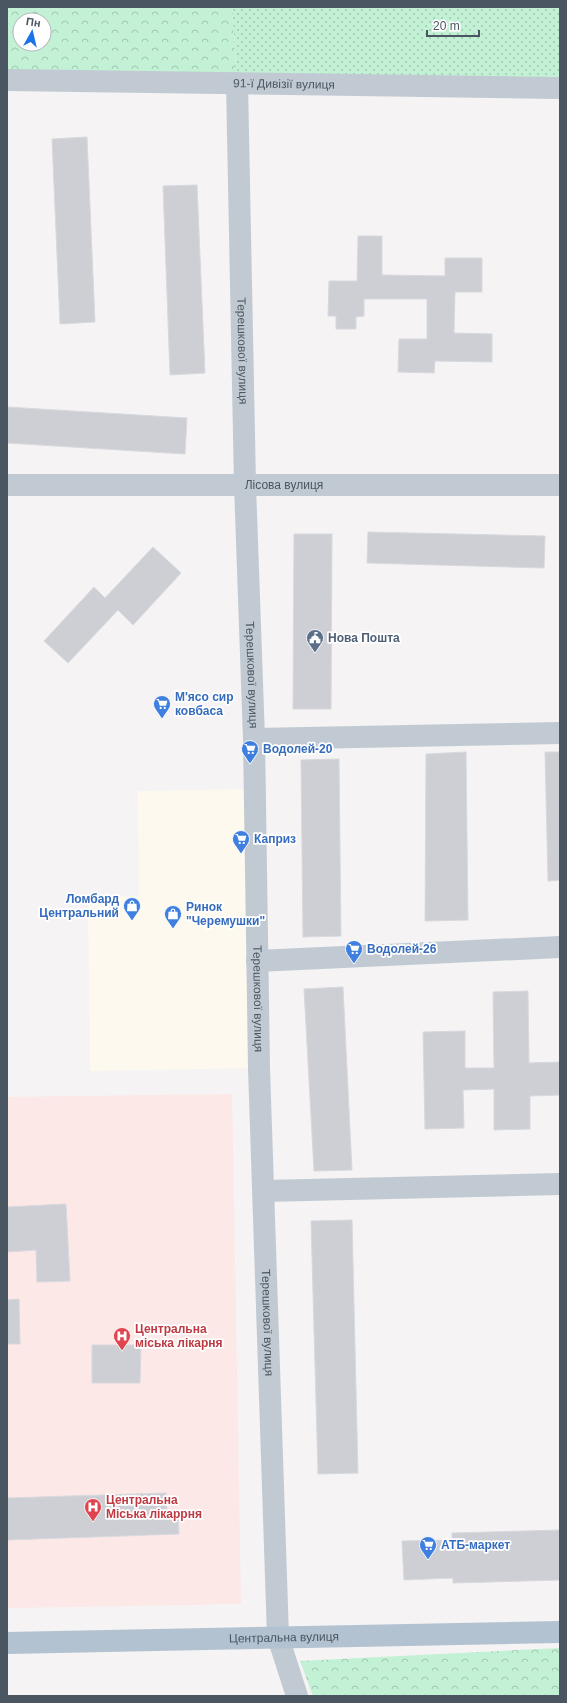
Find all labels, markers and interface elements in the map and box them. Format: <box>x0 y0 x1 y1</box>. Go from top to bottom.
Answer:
north arrow <box>12 12 52 52</box>
scale bar <box>427 12 479 38</box>
text: Пн <box>25 15 41 29</box>
text: 20 m <box>433 19 460 33</box>
street label: 91-ї Дивізії вулиця <box>233 76 335 92</box>
street label: Терешкової вулиця <box>234 297 250 405</box>
street label: Лісова вулиця <box>245 478 323 492</box>
street label: Терешкової вулиця <box>243 621 261 729</box>
public building icon: Нова Пошта <box>305 628 325 653</box>
place label: Нова Пошта <box>328 631 400 645</box>
place label: М'ясо сир ковбаса <box>175 690 234 718</box>
supermarket icon: М'ясо сир ковбаса <box>152 694 172 719</box>
supermarket icon: Водолей-20 <box>240 739 260 764</box>
place label: Водолей-20 <box>263 742 333 756</box>
supermarket icon: Каприз <box>231 829 251 854</box>
place label: Каприз <box>254 832 296 846</box>
place label: Ломбард Центральний <box>39 892 119 920</box>
shop icon: Ломбард Центральний <box>122 896 142 921</box>
place label: Ринок "Черемушки" <box>186 900 265 928</box>
shop icon: Ринок "Черемушки" <box>163 904 183 929</box>
supermarket icon: Водолей-26 <box>344 939 364 964</box>
place label: Водолей-26 <box>367 942 437 956</box>
street label: Терешкової вулиця <box>250 945 266 1052</box>
street label: Терешкової вулиця <box>259 1269 276 1376</box>
place label: Центральна міська лікарня <box>135 1322 223 1350</box>
hospital icon: Центральна міська лікарня <box>112 1326 132 1351</box>
place label: Центральна Міська лікаррня <box>106 1493 202 1521</box>
hospital icon: Центральна Міська лікаррня <box>83 1497 103 1522</box>
supermarket icon: АТБ-маркет <box>418 1535 438 1560</box>
place label: АТБ-маркет <box>441 1538 510 1552</box>
street label: Центральна вулиця <box>229 1629 339 1646</box>

